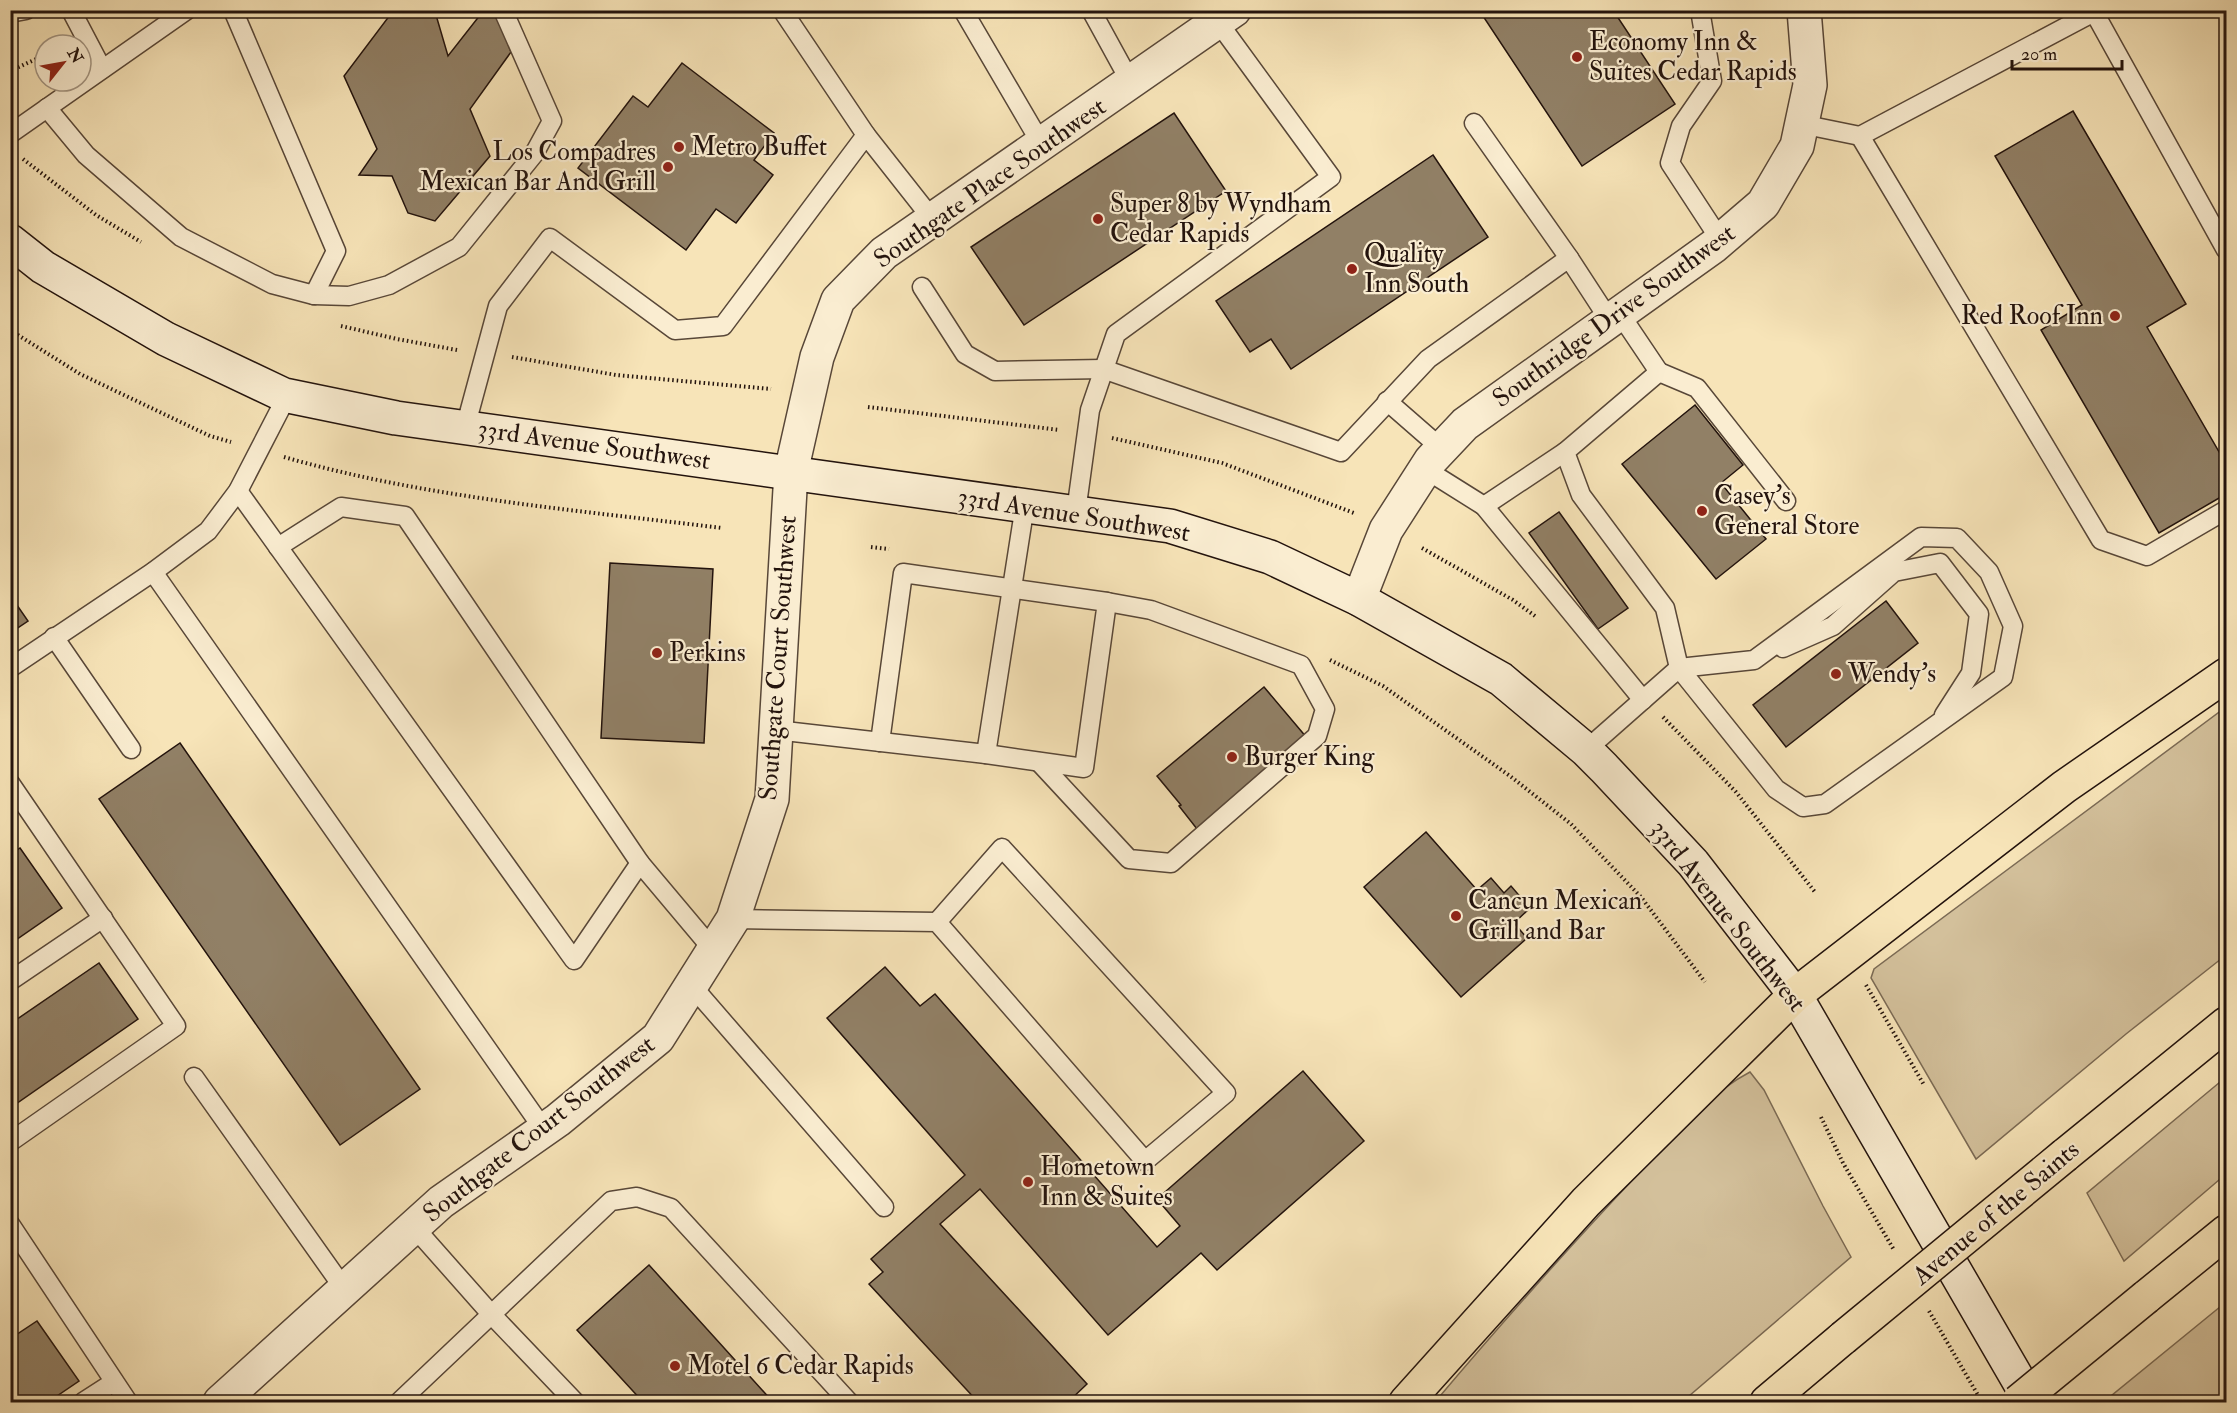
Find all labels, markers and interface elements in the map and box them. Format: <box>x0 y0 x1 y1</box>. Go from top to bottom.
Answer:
place label: Economy Inn & Suites Cedar Rapids <box>1589 26 1797 89</box>
north arrow <box>33 33 93 93</box>
scale bar <box>2012 33 2122 71</box>
text: 20 m <box>2021 43 2057 66</box>
text: N <box>62 44 88 68</box>
marker: Economy Inn & Suites Cedar Rapids <box>1570 50 1584 64</box>
street label: Southgate Place Southwest <box>868 91 1112 275</box>
place label: Metro Buffet <box>691 131 827 163</box>
place label: Los Compadres Mexican Bar And Grill <box>419 136 656 198</box>
marker: Metro Buffet <box>672 140 686 154</box>
marker: Los Compadres Mexican Bar And Grill <box>661 160 675 174</box>
place label: Super 8 by Wyndham Cedar Rapids <box>1110 188 1332 251</box>
marker: Super 8 by Wyndham Cedar Rapids <box>1091 212 1105 226</box>
street label: Southridge Drive Southwest <box>1486 217 1742 415</box>
place label: Quality Inn South <box>1364 238 1470 300</box>
marker: Quality Inn South <box>1345 262 1359 276</box>
place label: Red Roof Inn <box>1961 300 2103 332</box>
marker: Red Roof Inn <box>2108 309 2122 323</box>
street label: 33rd Avenue Southwest <box>476 413 712 477</box>
place label: Casey's General Store <box>1714 480 1859 542</box>
street label: 33rd Avenue Southwest <box>956 481 1192 549</box>
marker: Casey's General Store <box>1695 504 1709 518</box>
street label: Southgate Court Southwest <box>752 515 804 801</box>
place label: Perkins <box>669 637 746 669</box>
marker: Perkins <box>650 646 664 660</box>
place label: Wendy's <box>1847 658 1936 690</box>
marker: Wendy's <box>1829 667 1843 681</box>
place label: Burger King <box>1244 741 1375 773</box>
marker: Burger King <box>1225 750 1239 764</box>
street label: 33rd Avenue Southwest <box>1643 814 1813 1018</box>
place label: Cancun Mexican Grill and Bar <box>1468 885 1642 947</box>
marker: Cancun Mexican Grill and Bar <box>1449 909 1463 923</box>
street label: Southgate Court Southwest <box>417 1029 661 1229</box>
street label: Avenue of the Saints <box>1905 1134 2086 1293</box>
place label: Hometown Inn & Suites <box>1040 1151 1173 1213</box>
marker: Hometown Inn & Suites <box>1021 1175 1035 1189</box>
place label: Motel 6 Cedar Rapids <box>687 1350 914 1383</box>
marker: Motel 6 Cedar Rapids <box>668 1359 682 1373</box>

